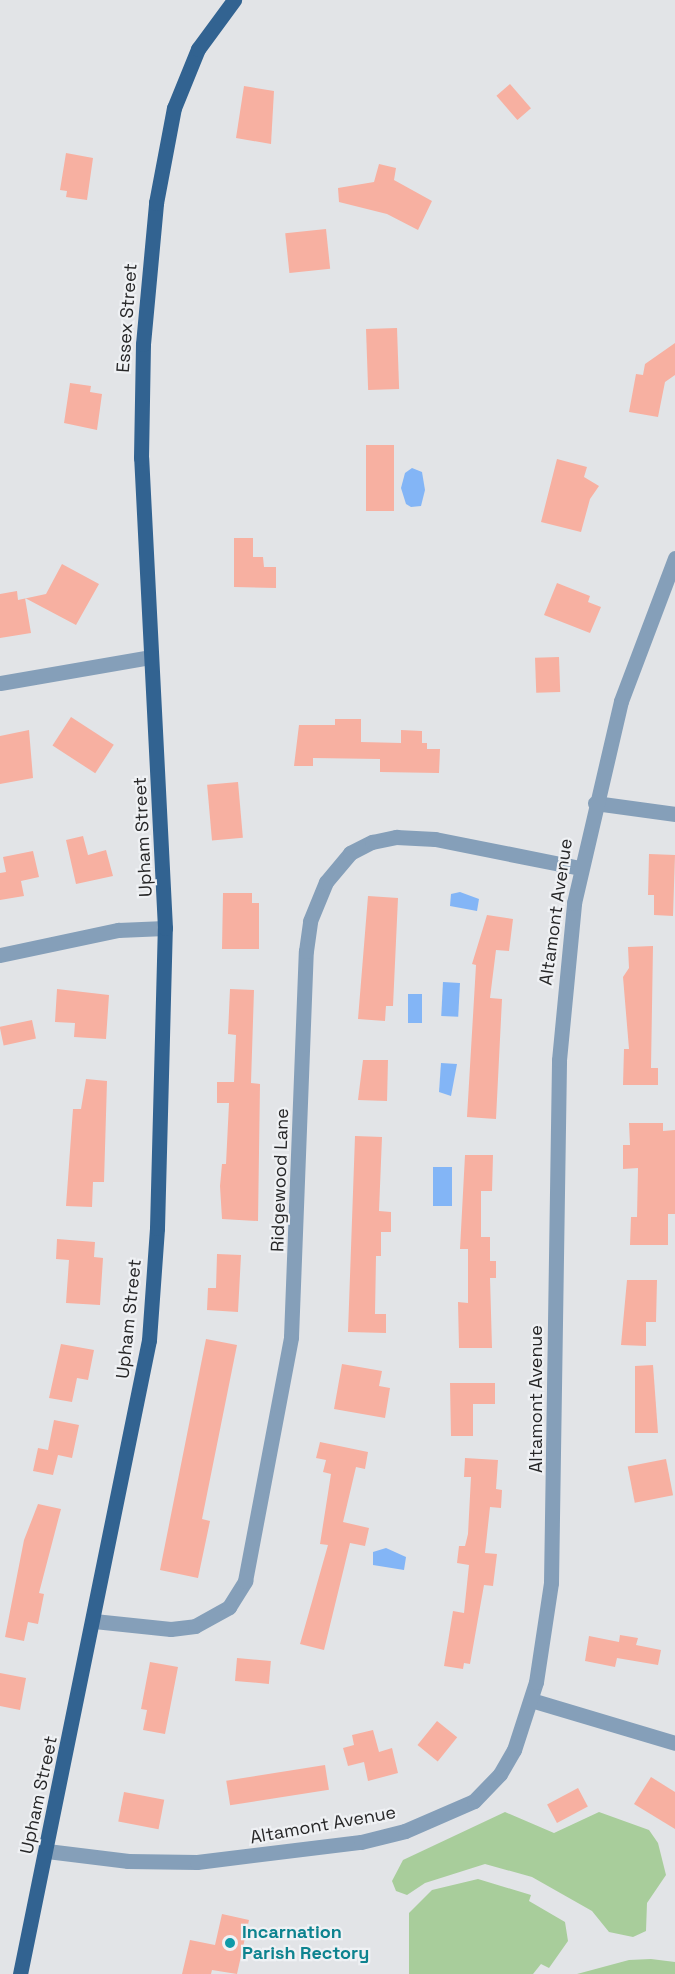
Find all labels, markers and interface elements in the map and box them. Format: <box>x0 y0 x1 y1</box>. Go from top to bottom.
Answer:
street label: Essex Street <box>112 263 142 373</box>
street label: Upham Street <box>129 776 157 898</box>
street label: Altamont Avenue <box>535 837 577 987</box>
street label: Ridgewood Lane <box>267 1108 293 1252</box>
street label: Upham Street <box>112 1258 146 1380</box>
street label: Altamont Avenue <box>525 1325 547 1473</box>
street label: Upham Street <box>16 1734 62 1856</box>
street label: Altamont Avenue <box>248 1801 398 1849</box>
place label: Incarnation Parish Rectory <box>242 1922 369 1964</box>
marker: Incarnation Parish Rectory <box>223 1936 237 1950</box>

